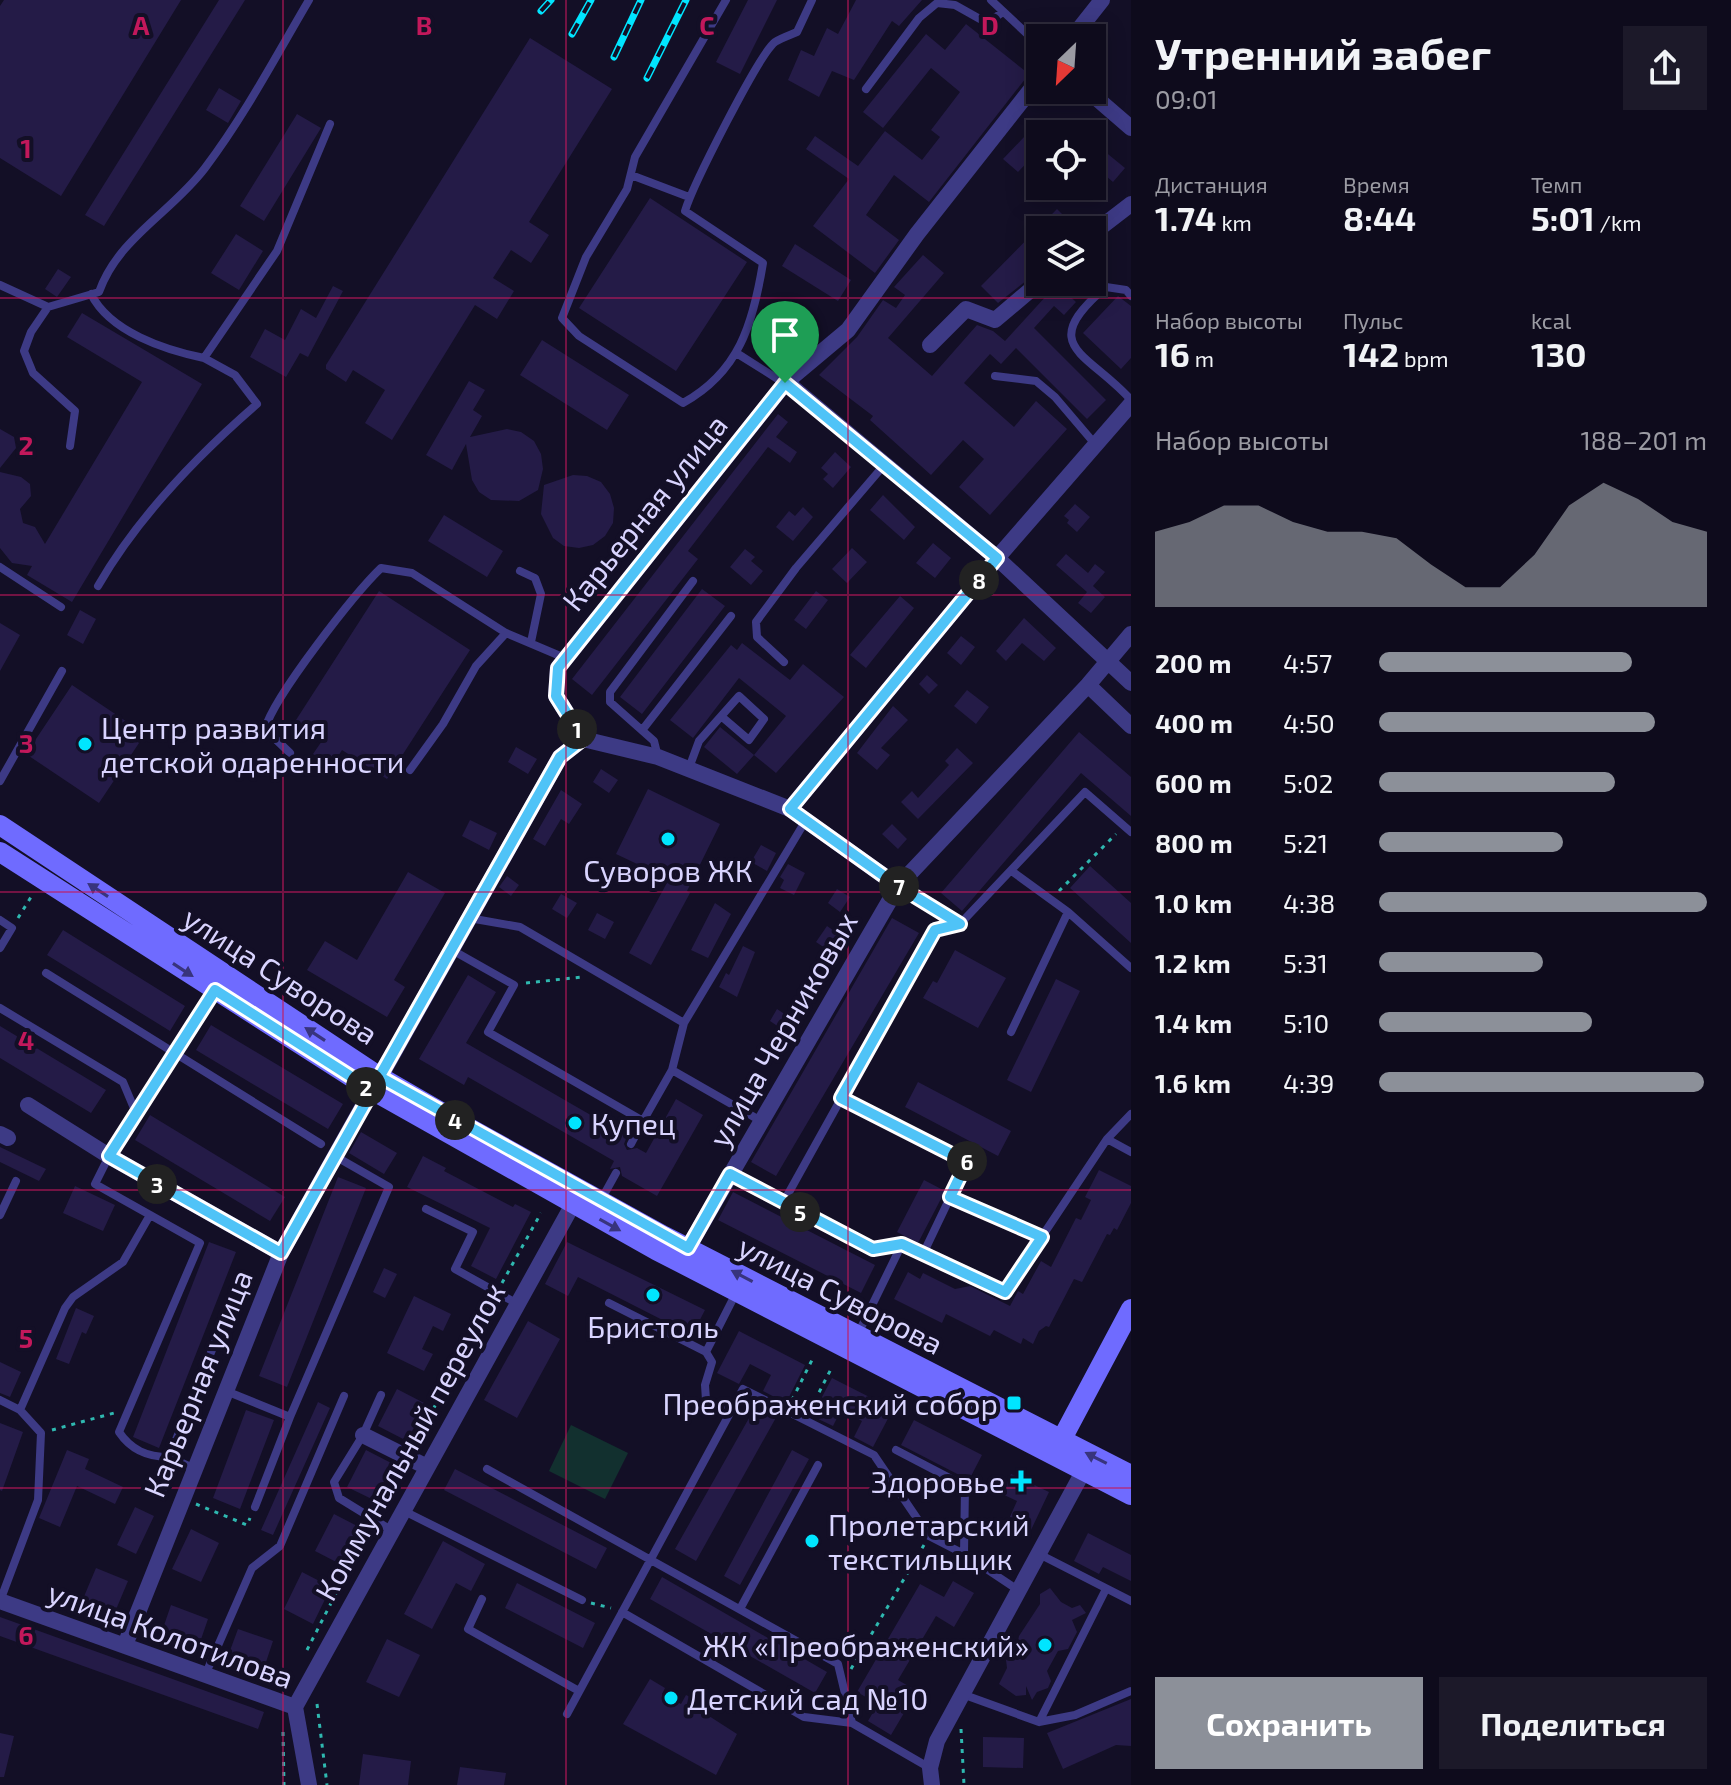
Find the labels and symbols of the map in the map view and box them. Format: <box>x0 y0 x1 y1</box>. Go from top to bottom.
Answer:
text: A <box>133 9 150 40</box>
text: B <box>416 9 432 40</box>
text: C <box>699 9 715 40</box>
text: D <box>981 9 999 40</box>
north arrow <box>1026 24 1106 104</box>
text: 1 <box>20 132 32 163</box>
pin <box>751 301 819 383</box>
street label: Карьерная улица <box>554 407 735 618</box>
text: 2 <box>18 429 34 460</box>
pin: 8 <box>959 560 999 600</box>
place label: Центр развития детской одаренности <box>101 709 404 779</box>
pin: 1 <box>557 709 597 749</box>
text: 3 <box>19 727 33 758</box>
marker: Центр развития детской одаренности <box>76 735 94 753</box>
marker: Суворов ЖК <box>659 830 677 848</box>
place label: Суворов ЖК <box>583 852 753 889</box>
pin: 7 <box>879 866 919 906</box>
one-way arrow <box>87 883 109 898</box>
street label: улица Суворова <box>176 899 385 1052</box>
street label: улица Черниковых <box>700 905 865 1153</box>
one-way arrow <box>173 962 194 977</box>
text: 4 <box>18 1024 34 1055</box>
one-way arrow <box>304 1027 326 1041</box>
pin: 2 <box>346 1067 386 1107</box>
pin: 4 <box>435 1100 475 1140</box>
place label: Купец <box>591 1105 676 1142</box>
marker: Купец <box>566 1114 584 1132</box>
pin: 6 <box>947 1141 987 1181</box>
pin: 3 <box>137 1164 177 1204</box>
pin: 5 <box>780 1192 820 1232</box>
one-way arrow <box>599 1218 622 1232</box>
street label: улица Суворова <box>732 1227 949 1362</box>
street label: Карьерная улица <box>135 1264 260 1502</box>
one-way arrow <box>731 1270 754 1283</box>
street label: Коммунальный переулок <box>307 1276 512 1607</box>
marker: Бристоль <box>644 1286 662 1304</box>
place label: Бристоль <box>587 1308 719 1344</box>
text: 5 <box>19 1322 33 1353</box>
place label: Преображенский собор <box>662 1385 998 1421</box>
marker: Преображенский собор <box>1005 1394 1023 1412</box>
one-way arrow <box>1084 1451 1107 1464</box>
place label: Здоровье <box>871 1463 1005 1499</box>
marker: Здоровье <box>1012 1472 1030 1490</box>
place label: Пролетарский текстильщик <box>828 1506 1030 1576</box>
marker: Пролетарский текстильщик <box>803 1532 821 1550</box>
street label: улица Колотилова <box>43 1573 299 1696</box>
text: 6 <box>18 1619 34 1650</box>
place label: ЖК «Преображенский» <box>703 1627 1029 1663</box>
marker: ЖК «Преображенский» <box>1036 1636 1054 1654</box>
place label: Детский сад №10 <box>687 1680 928 1716</box>
marker: Детский сад №10 <box>662 1689 680 1707</box>

